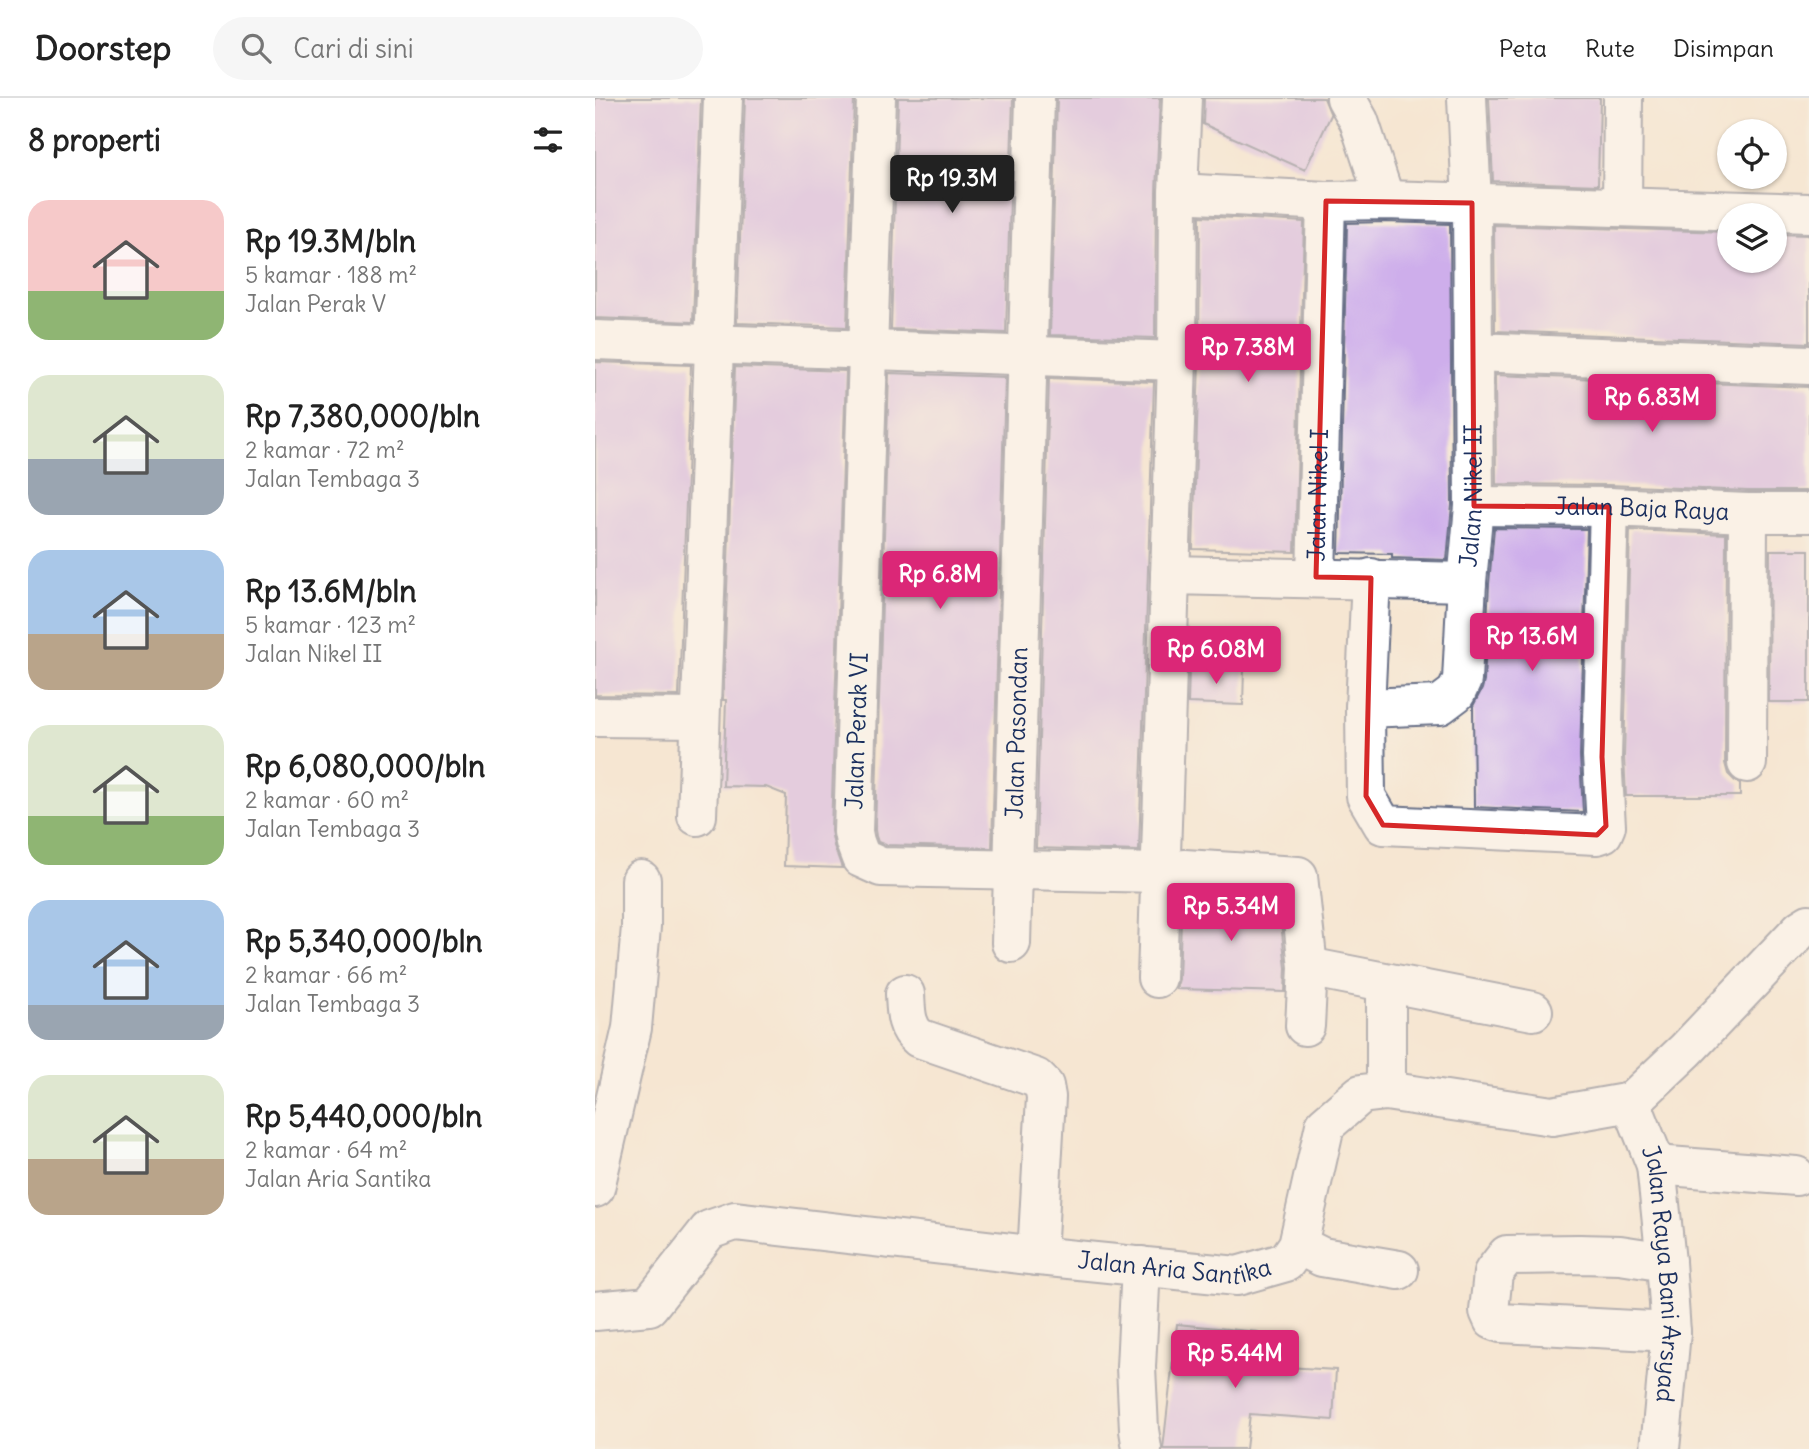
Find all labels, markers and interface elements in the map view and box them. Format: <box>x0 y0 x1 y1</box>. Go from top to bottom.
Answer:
search box <box>213 17 703 80</box>
text: Doorstep <box>35 27 171 69</box>
icon: search <box>237 29 275 67</box>
text: Cari di sini <box>293 32 414 65</box>
text: Peta <box>1499 33 1547 63</box>
text: Rute <box>1585 33 1635 63</box>
text: Disimpan <box>1673 33 1774 63</box>
map controls <box>1717 119 1787 273</box>
button: locate <box>1717 119 1787 189</box>
text: 8 properti <box>28 121 161 159</box>
icon: filters <box>529 121 567 159</box>
pin: Rp 19.3M <box>880 156 1024 215</box>
text: Rp 19.3M <box>906 163 998 192</box>
button: layers <box>1717 203 1787 273</box>
text: Rp 19.3M/bln <box>245 222 416 260</box>
icon: home <box>84 228 168 312</box>
text: 5 kamar · 188 m² <box>245 260 417 289</box>
text: Jalan Perak V <box>245 289 386 318</box>
pin: Rp 7.38M <box>1176 324 1320 384</box>
text: Rp 7.38M <box>1201 332 1295 361</box>
pin: Rp 6.83M <box>1580 374 1724 434</box>
text: Rp 6.83M <box>1604 382 1700 411</box>
text: Rp 7,380,000/bln <box>245 397 480 435</box>
icon: home <box>84 403 168 487</box>
street label: Jalan Nikel II <box>1452 424 1488 569</box>
street label: Jalan Nikel I <box>1300 428 1334 562</box>
text: 2 kamar · 72 m² <box>245 435 405 464</box>
text: Jalan Tembaga 3 <box>245 464 420 493</box>
street label: Jalan Baja Raya <box>1554 491 1730 526</box>
pin: Rp 6.8M <box>875 552 1005 611</box>
text: Rp 6.8M <box>898 559 982 588</box>
text: Rp 13.6M/bln <box>245 572 417 610</box>
icon: home <box>84 578 168 662</box>
text: 5 kamar · 123 m² <box>245 610 416 639</box>
pin: Rp 13.6M <box>1460 614 1604 673</box>
text: Rp 13.6M <box>1486 621 1578 650</box>
pin: Rp 6.08M <box>1144 626 1288 686</box>
text: Rp 6.08M <box>1167 634 1265 663</box>
text: Jalan Nikel II <box>245 639 382 668</box>
street label: Jalan Pasondan <box>999 646 1033 820</box>
street label: Jalan Perak VI <box>838 652 874 810</box>
text: Rp 6,080,000/bln <box>245 747 485 785</box>
icon: home <box>84 753 168 837</box>
text: 2 kamar · 60 m² <box>245 785 409 814</box>
text: Jalan Tembaga 3 <box>245 814 420 843</box>
pin: Rp 5.34M <box>1159 884 1303 943</box>
text: Rp 5.34M <box>1183 891 1279 920</box>
text: Rp 5,340,000/bln <box>245 922 483 960</box>
icon: home <box>84 928 168 1012</box>
text: 2 kamar · 66 m² <box>245 960 407 989</box>
text: Jalan Tembaga 3 <box>245 989 420 1018</box>
text: Rp 5,440,000/bln <box>245 1097 482 1135</box>
icon: home <box>84 1103 168 1187</box>
text: 2 kamar · 64 m² <box>245 1135 407 1164</box>
street label: Jalan Raya Bani Arsyad <box>1636 1141 1688 1404</box>
text: Jalan Aria Santika <box>245 1164 431 1193</box>
street label: Jalan Aria Santika <box>1076 1244 1274 1290</box>
pin: Rp 5.44M <box>1163 1330 1307 1390</box>
text: Rp 5.44M <box>1187 1338 1283 1367</box>

